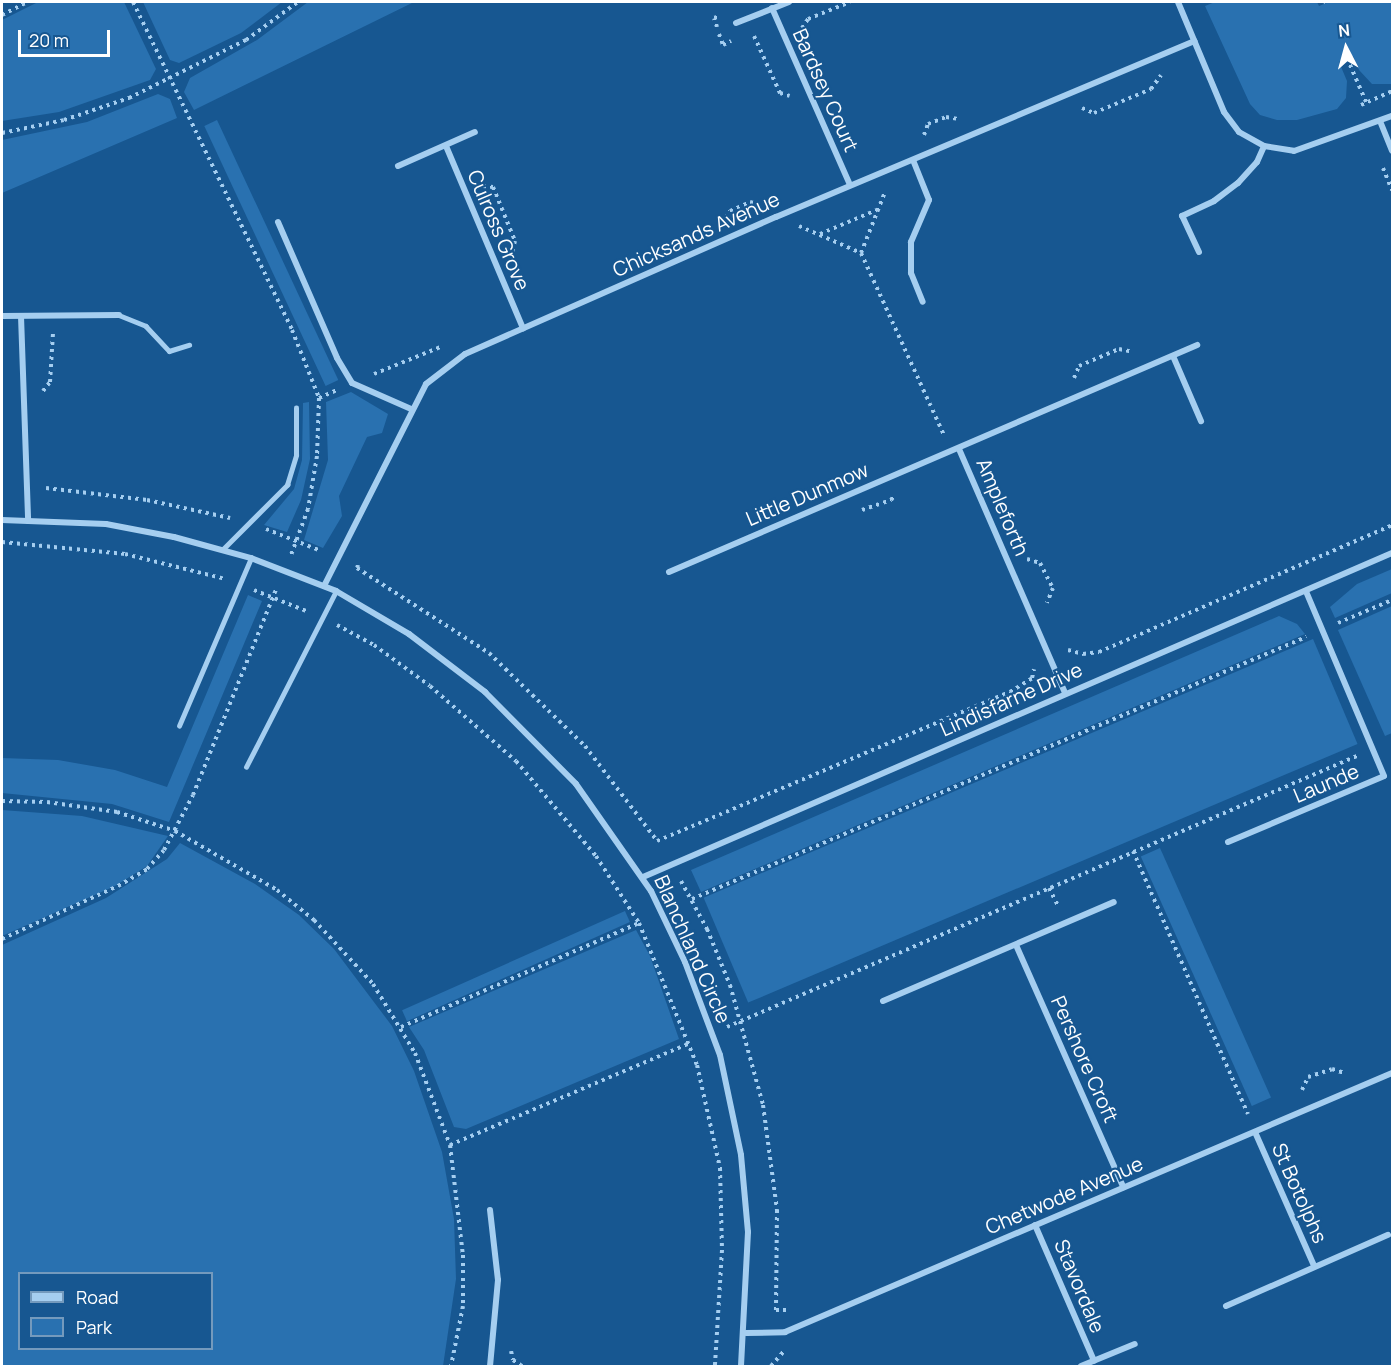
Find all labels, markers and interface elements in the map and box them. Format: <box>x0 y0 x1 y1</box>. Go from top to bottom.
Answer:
scale bar <box>21 18 112 56</box>
north arrow <box>1316 18 1376 78</box>
text: N <box>1337 19 1351 42</box>
street label: Bardsey Court <box>788 25 864 155</box>
text: 20 m <box>29 28 69 52</box>
street label: Culross Grove <box>463 166 535 294</box>
street label: Chicksands Avenue <box>609 186 783 282</box>
street label: Ampleforth <box>972 455 1034 559</box>
street label: Little Dunmow <box>742 457 872 531</box>
street label: Lindisfarne Drive <box>936 657 1086 741</box>
street label: Launde <box>1290 759 1362 807</box>
street label: Blanchland Circle <box>650 871 736 1027</box>
street label: Pershore Croft <box>1046 992 1124 1126</box>
street label: St Botolphs <box>1267 1139 1333 1247</box>
street label: Chetwode Avenue <box>982 1151 1146 1239</box>
street label: Stavordale <box>1050 1236 1110 1336</box>
legend <box>18 1272 213 1350</box>
text: Road <box>76 1285 119 1309</box>
text: Park <box>76 1315 112 1339</box>

